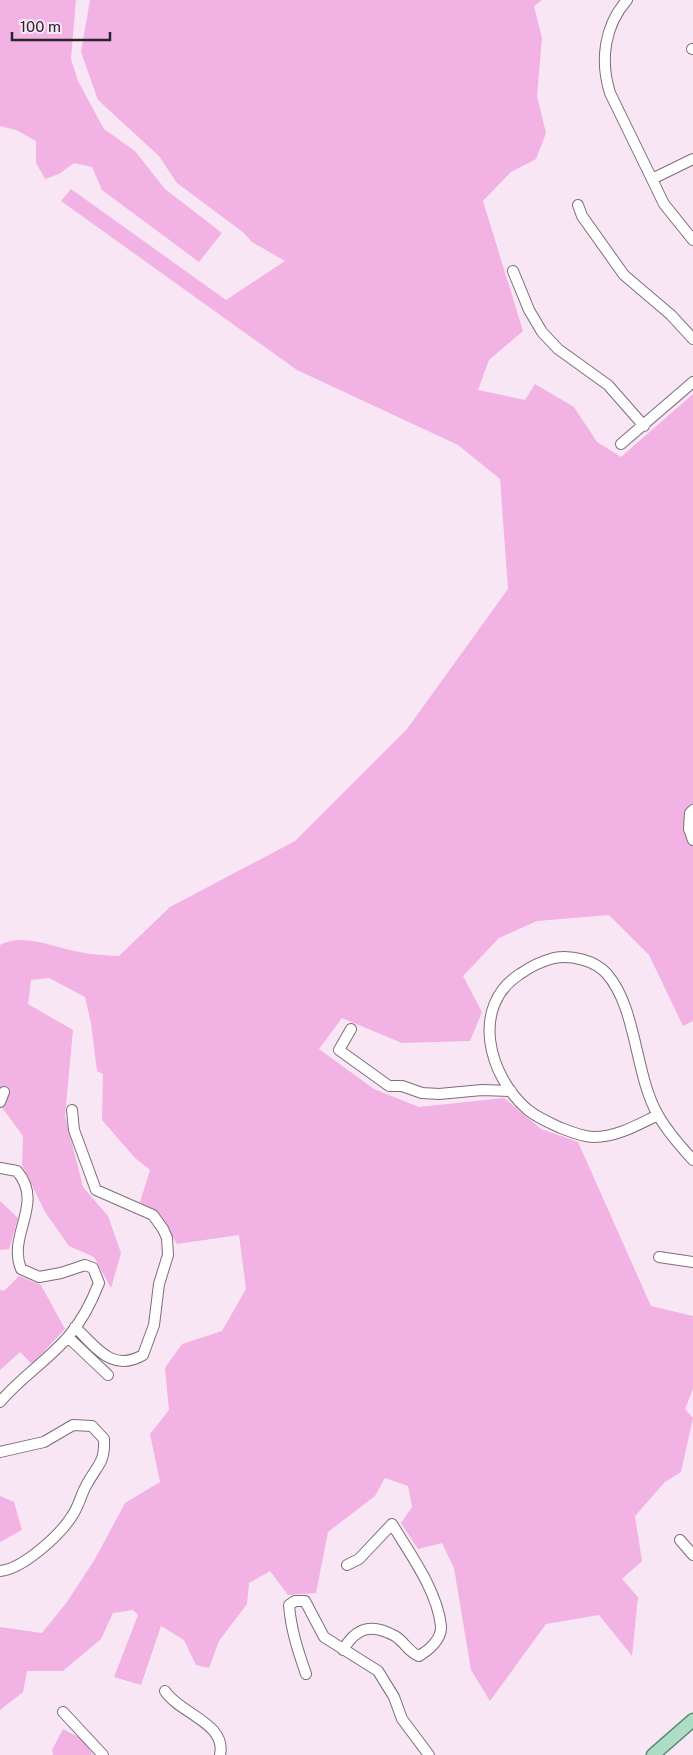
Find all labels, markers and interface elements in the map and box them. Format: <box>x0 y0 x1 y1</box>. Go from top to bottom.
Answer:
scale bar <box>12 10 110 42</box>
text: 100 m <box>20 18 61 35</box>

